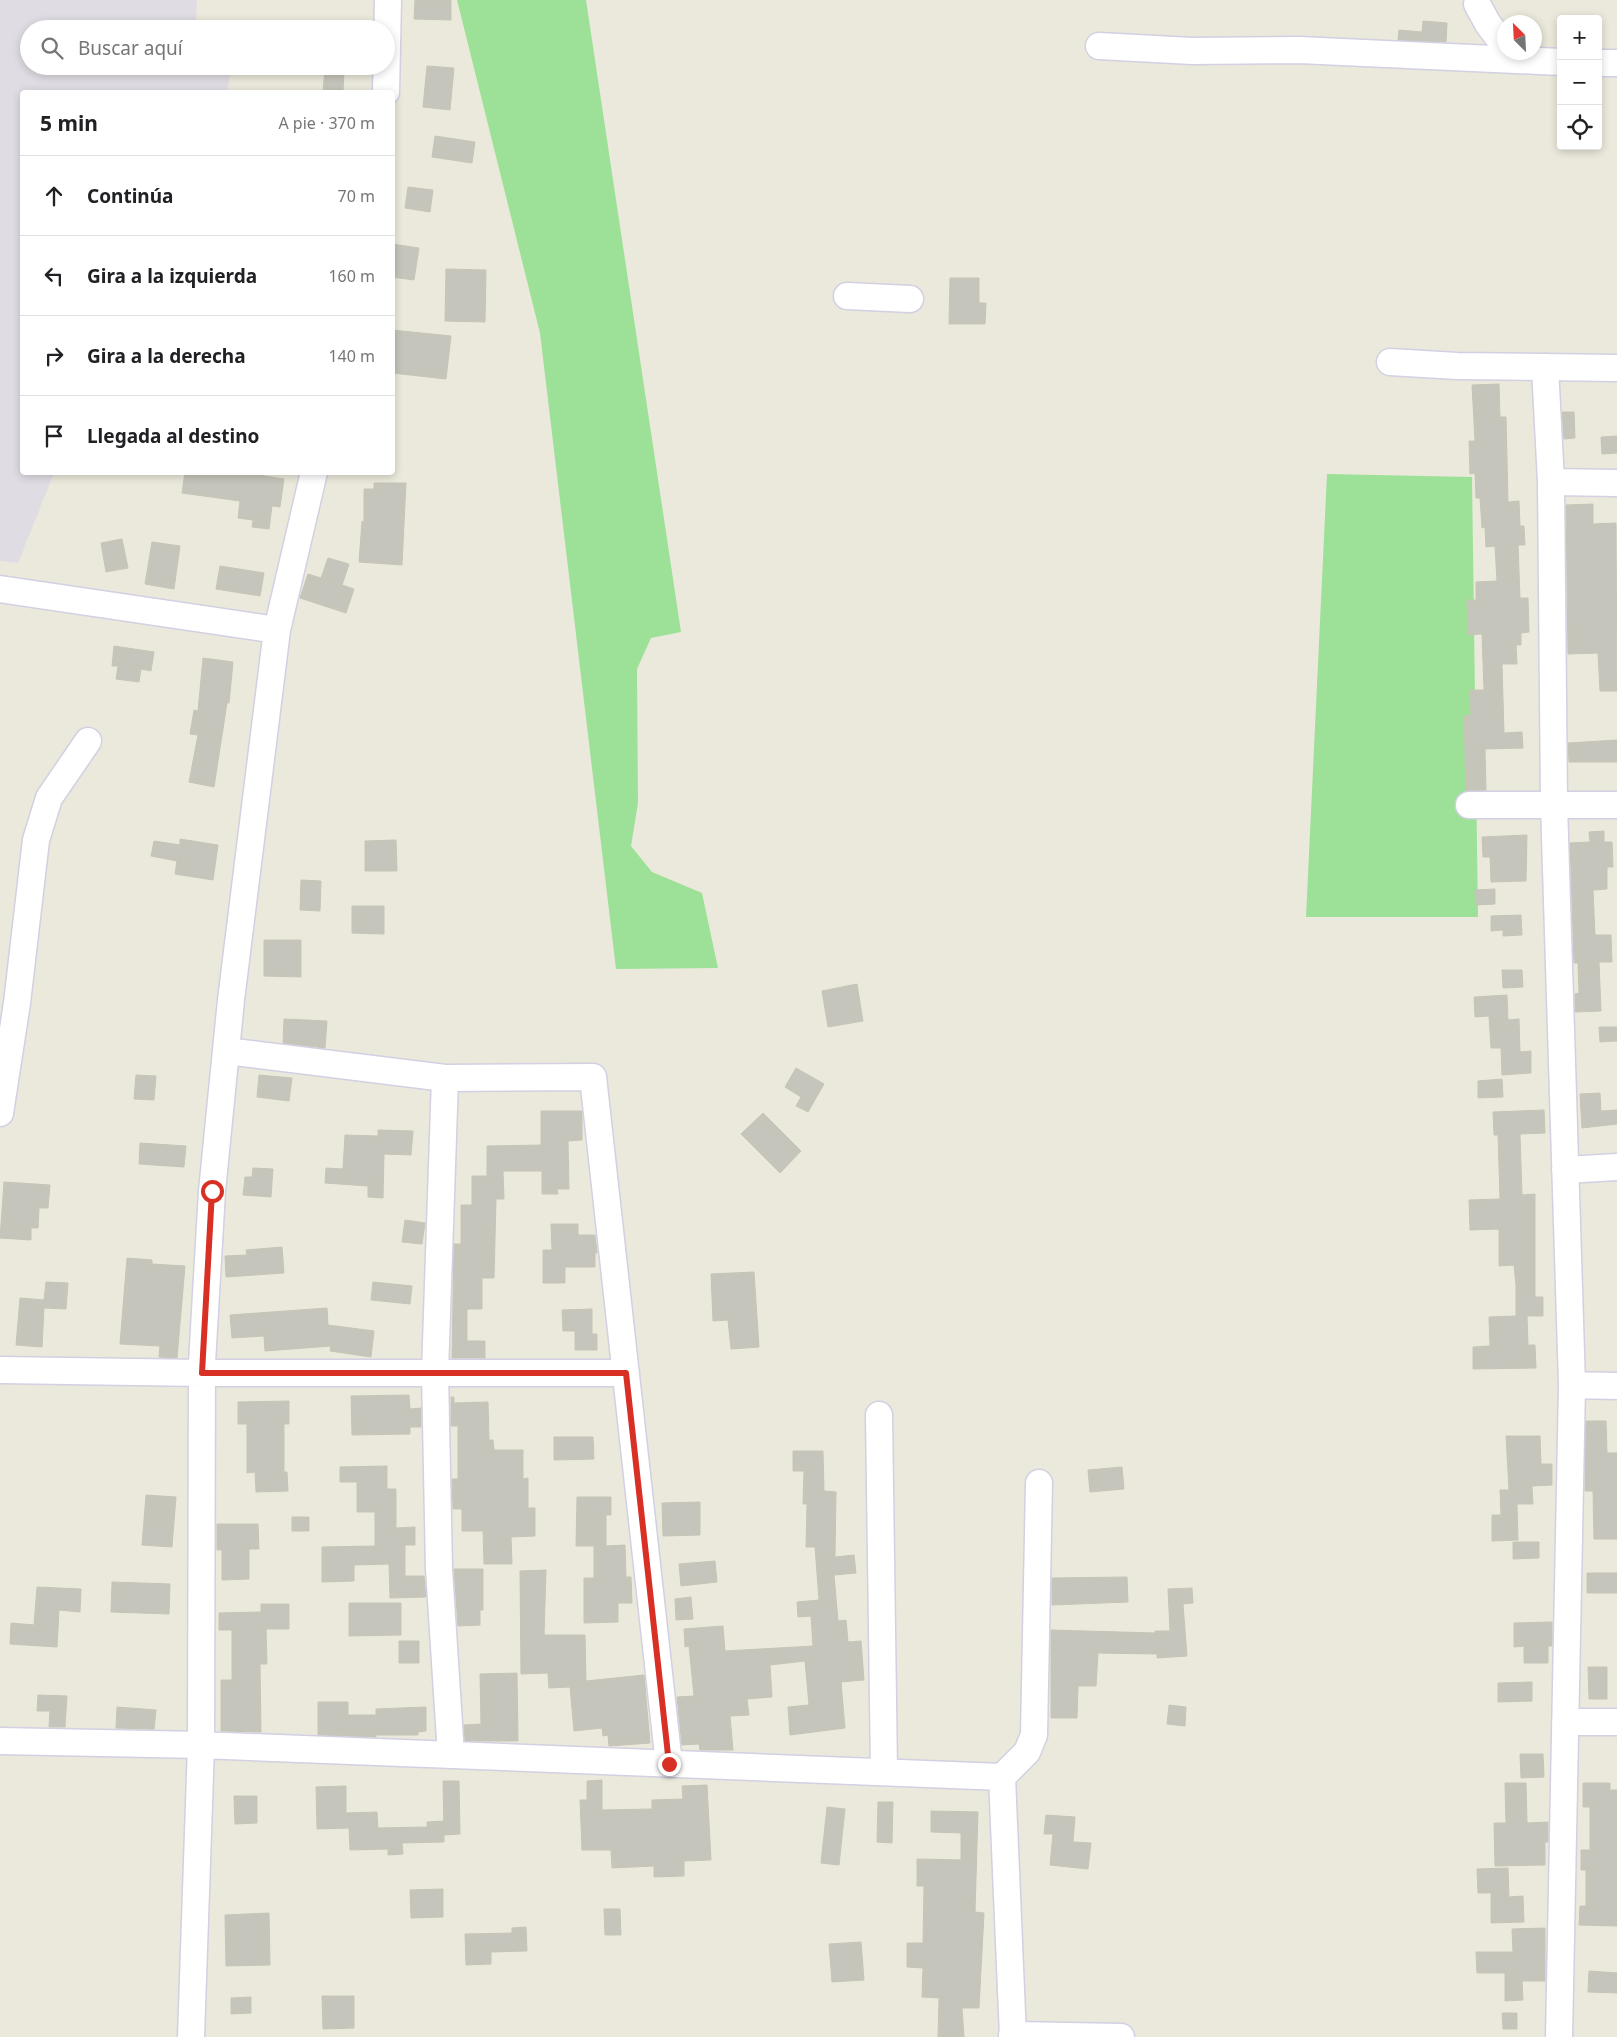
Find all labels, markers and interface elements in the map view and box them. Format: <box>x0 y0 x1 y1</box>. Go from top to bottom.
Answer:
north arrow <box>1497 15 1542 60</box>
map controls <box>1557 15 1602 150</box>
button: + <box>1557 15 1602 60</box>
search box <box>20 20 395 75</box>
icon: search <box>38 34 66 62</box>
text: Buscar aquí <box>78 35 183 61</box>
button: − <box>1557 60 1602 105</box>
button: locate <box>1557 105 1602 150</box>
text: 5 min <box>40 109 98 137</box>
text: A pie · 370 m <box>278 112 375 134</box>
icon: ahead <box>40 182 68 210</box>
text: Continúa <box>87 183 173 209</box>
text: 70 m <box>338 185 375 207</box>
icon: left <box>40 262 68 290</box>
text: Gira a la izquierda <box>87 263 257 289</box>
text: 160 m <box>328 265 375 287</box>
icon: right <box>40 342 68 370</box>
text: Gira a la derecha <box>87 343 246 369</box>
text: 140 m <box>328 345 375 367</box>
icon: arrive <box>40 422 68 450</box>
text: Llegada al destino <box>87 423 259 449</box>
route start <box>201 1180 224 1203</box>
route end <box>658 1753 681 1776</box>

